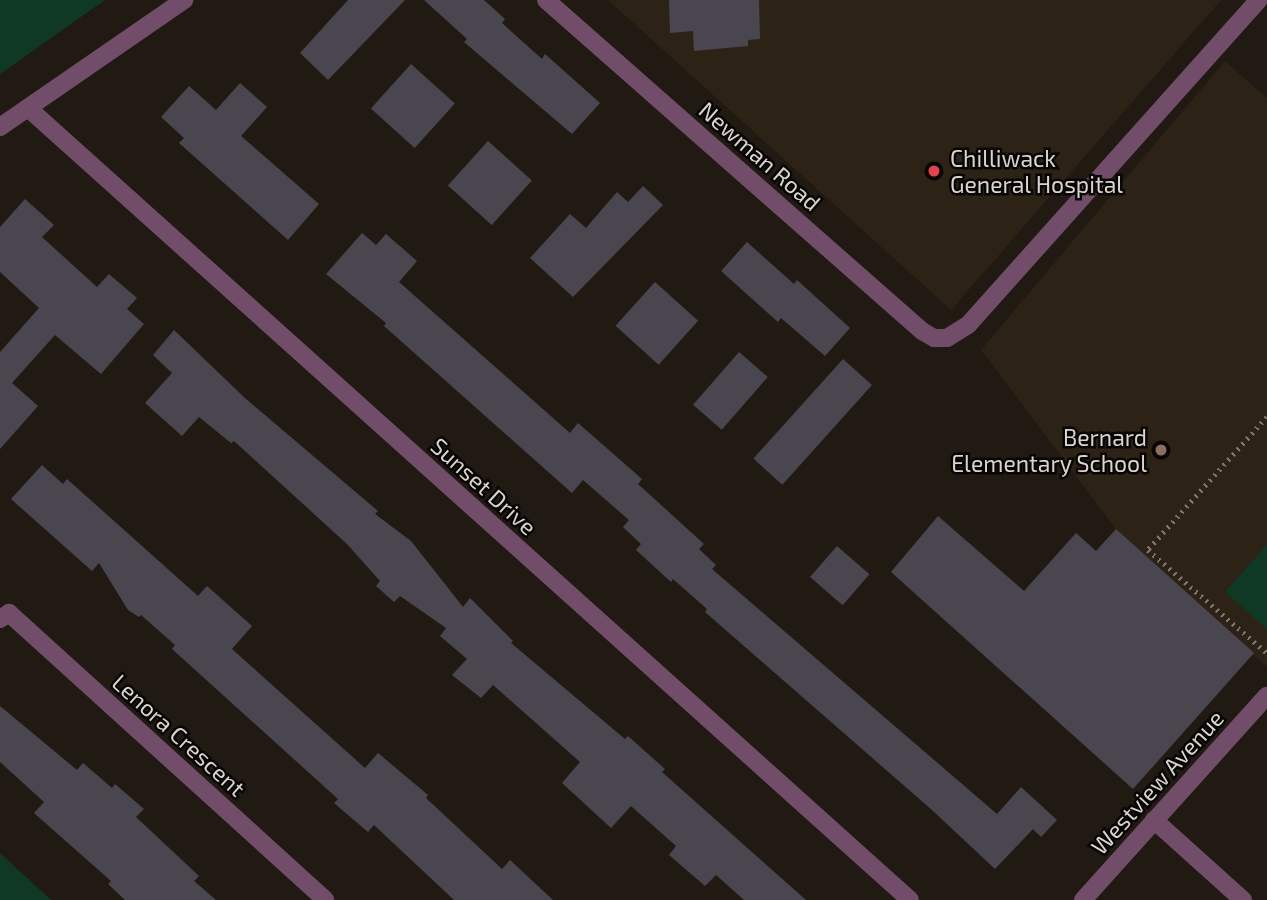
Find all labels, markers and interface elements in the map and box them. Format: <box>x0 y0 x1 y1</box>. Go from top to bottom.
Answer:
street label: Newman Road <box>694 96 826 216</box>
place label: Chilliwack General Hospital <box>950 144 1124 198</box>
marker: Chilliwack General Hospital <box>924 161 944 181</box>
place label: Bernard Elementary School <box>951 423 1147 477</box>
street label: Sunset Drive <box>426 432 542 540</box>
marker: Bernard Elementary School <box>1153 442 1169 458</box>
street label: Lenora Crescent <box>107 668 251 802</box>
street label: Westview Avenue <box>1085 704 1229 860</box>

